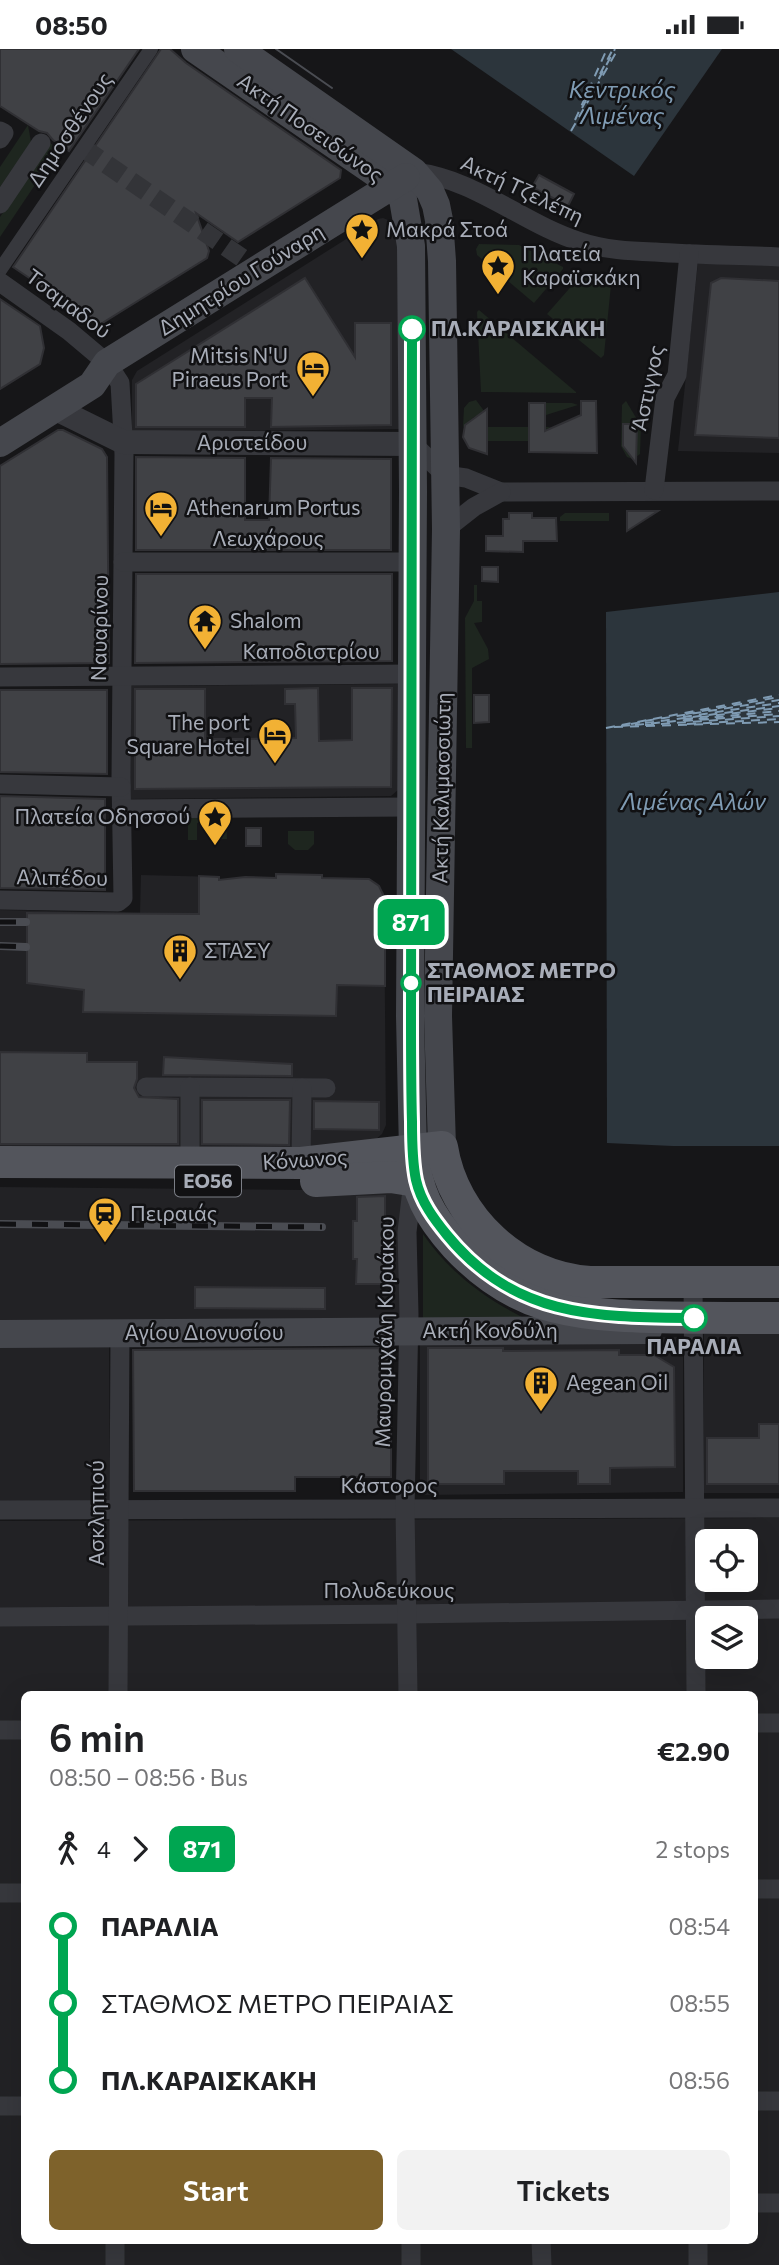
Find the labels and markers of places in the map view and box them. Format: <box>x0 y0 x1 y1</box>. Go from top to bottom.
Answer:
place icon: Μακρά Στοά <box>343 211 381 260</box>
place label: Μακρά Στοά <box>386 216 508 241</box>
place label: Πλατεία Καραϊσκάκη <box>522 240 641 289</box>
place icon: Πλατεία Καραϊσκάκη <box>479 247 517 296</box>
place label: ΠΛ.ΚΑΡΑΙΣΚΑΚΗ <box>431 315 605 340</box>
marker: ΠΛ.ΚΑΡΑΙΣΚΑΚΗ <box>399 316 425 342</box>
place label: Mitsis N'U Piraeus Port <box>172 342 288 391</box>
hotel icon: Mitsis N'U Piraeus Port <box>294 349 332 398</box>
hotel icon: Athenarum Portus <box>142 489 180 538</box>
place label: Athenarum Portus <box>186 494 361 519</box>
temple icon: Shalom <box>186 602 224 651</box>
place label: Shalom <box>230 607 302 632</box>
place label: The port Square Hotel <box>127 709 250 758</box>
hotel icon: The port Square Hotel <box>256 716 294 765</box>
place icon: Πλατεία Οδησσού <box>196 798 234 847</box>
place label: Πλατεία Οδησσού <box>14 803 190 828</box>
building icon: ΣΤΑΣΥ <box>161 932 199 981</box>
place label: ΣΤΑΣΥ <box>204 937 271 962</box>
place label: ΣΤΑΘΜΟΣ ΜΕΤΡΟ ΠΕΙΡΑΙΑΣ <box>427 957 616 1006</box>
marker: ΣΤΑΘΜΟΣ ΜΕΤΡΟ ΠΕΙΡΑΙΑΣ <box>401 973 421 993</box>
station icon: Πειραιάς <box>86 1195 124 1244</box>
place label: Πειραιάς <box>130 1200 217 1225</box>
marker: ΠΑΡΑΛΙΑ <box>681 1305 707 1331</box>
place label: ΠΑΡΑΛΙΑ <box>646 1333 742 1358</box>
building icon: Aegean Oil <box>522 1364 560 1413</box>
place label: Aegean Oil <box>566 1369 668 1394</box>

